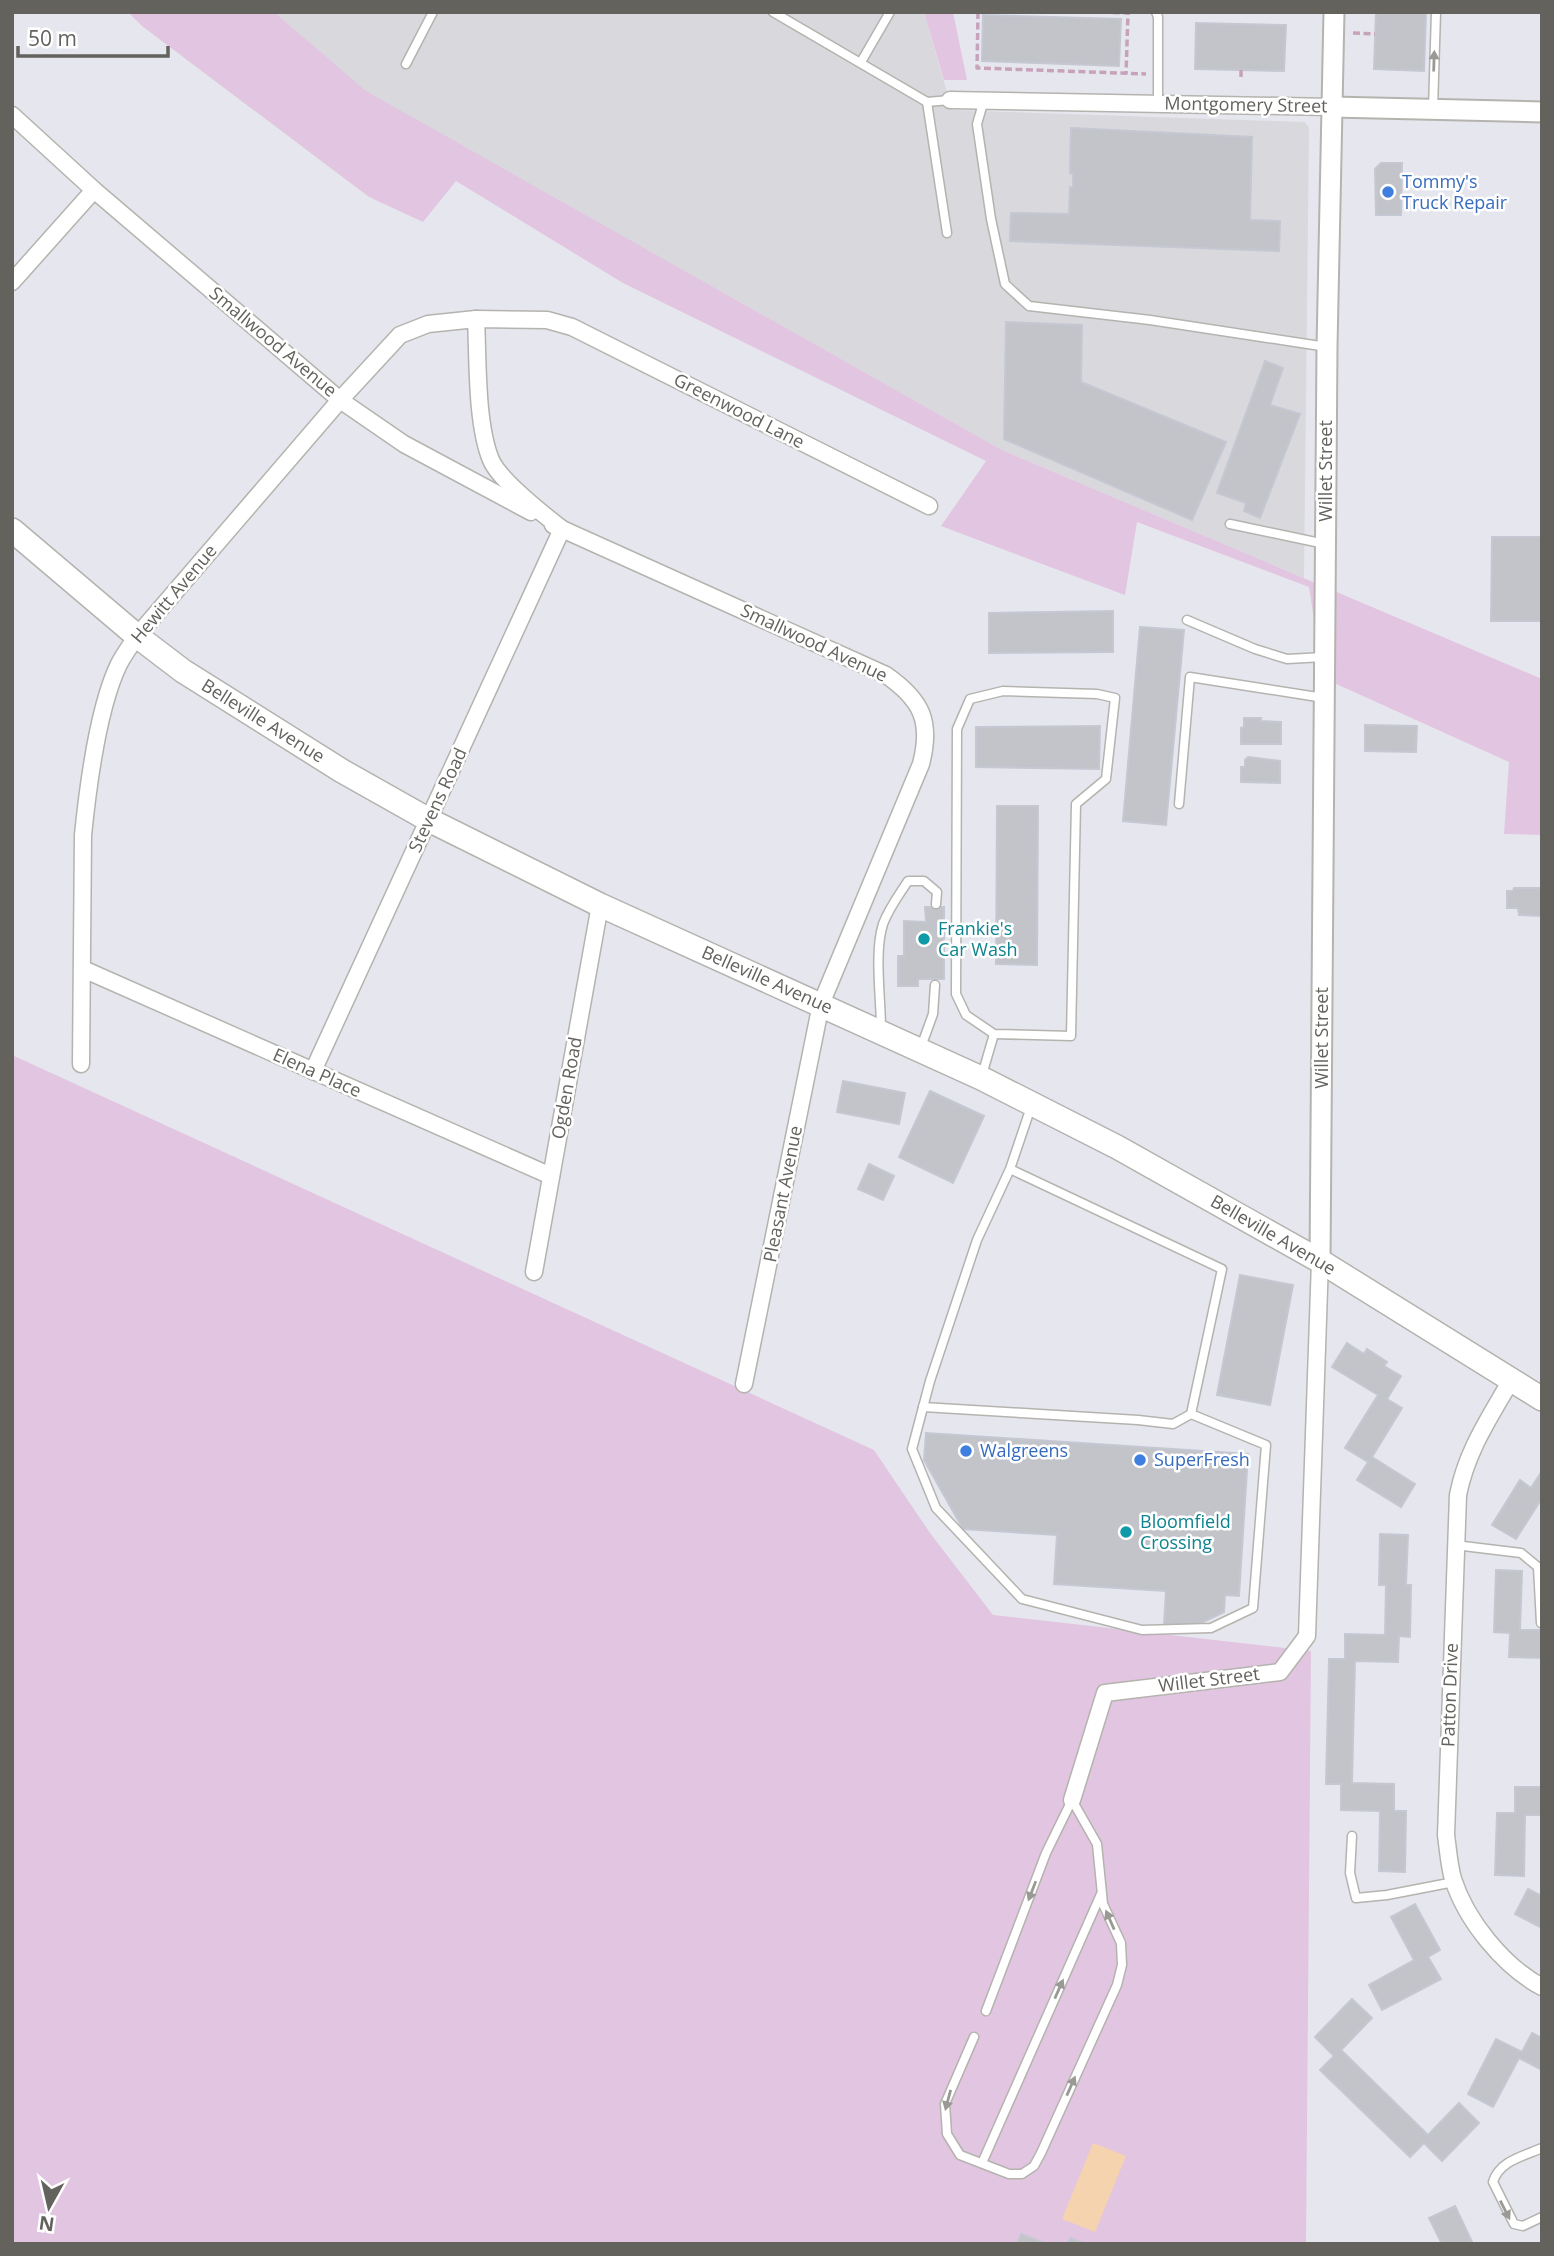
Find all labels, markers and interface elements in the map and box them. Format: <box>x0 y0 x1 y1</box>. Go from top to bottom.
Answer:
scale bar <box>18 14 168 58</box>
text: 50 m <box>28 24 77 52</box>
one-way arrow <box>1429 49 1440 71</box>
street label: Montgomery Street <box>1164 91 1328 117</box>
place label: Tommy's Truck Repair <box>1402 169 1508 214</box>
marker: Tommy's Truck Repair <box>1380 184 1396 200</box>
street label: Smallwood Avenue <box>205 281 342 402</box>
street label: Greenwood Lane <box>670 367 809 453</box>
street label: Willet Street <box>1313 420 1337 522</box>
street label: Hewitt Avenue <box>125 539 222 648</box>
street label: Smallwood Avenue <box>737 597 892 687</box>
street label: Belleville Avenue <box>197 673 330 768</box>
street label: Stevens Road <box>402 743 472 856</box>
place label: Frankie's Car Wash <box>938 916 1018 961</box>
marker: Frankie's Car Wash <box>916 931 932 947</box>
street label: Belleville Avenue <box>698 939 837 1019</box>
street label: Willet Street <box>1309 987 1333 1089</box>
street label: Ogden Road <box>545 1035 587 1141</box>
street label: Elena Place <box>269 1042 365 1102</box>
street label: Pleasant Avenue <box>757 1123 807 1264</box>
street label: Belleville Avenue <box>1206 1188 1341 1280</box>
place label: Walgreens <box>980 1438 1068 1462</box>
marker: Walgreens <box>958 1443 974 1459</box>
place label: SuperFresh <box>1154 1447 1250 1471</box>
marker: SuperFresh <box>1132 1452 1148 1468</box>
place label: Bloomfield Crossing <box>1140 1509 1231 1554</box>
marker: Bloomfield Crossing <box>1118 1524 1134 1540</box>
street label: Patton Drive <box>1435 1642 1463 1747</box>
street label: Willet Street <box>1157 1661 1261 1697</box>
one-way arrow <box>1026 1881 1037 1902</box>
one-way arrow <box>1104 1910 1116 1930</box>
one-way arrow <box>1053 1979 1065 1999</box>
one-way arrow <box>1065 2076 1077 2096</box>
one-way arrow <box>942 2089 953 2111</box>
north arrow <box>14 2172 84 2242</box>
one-way arrow <box>1499 2200 1510 2220</box>
text: N <box>37 2210 56 2238</box>

